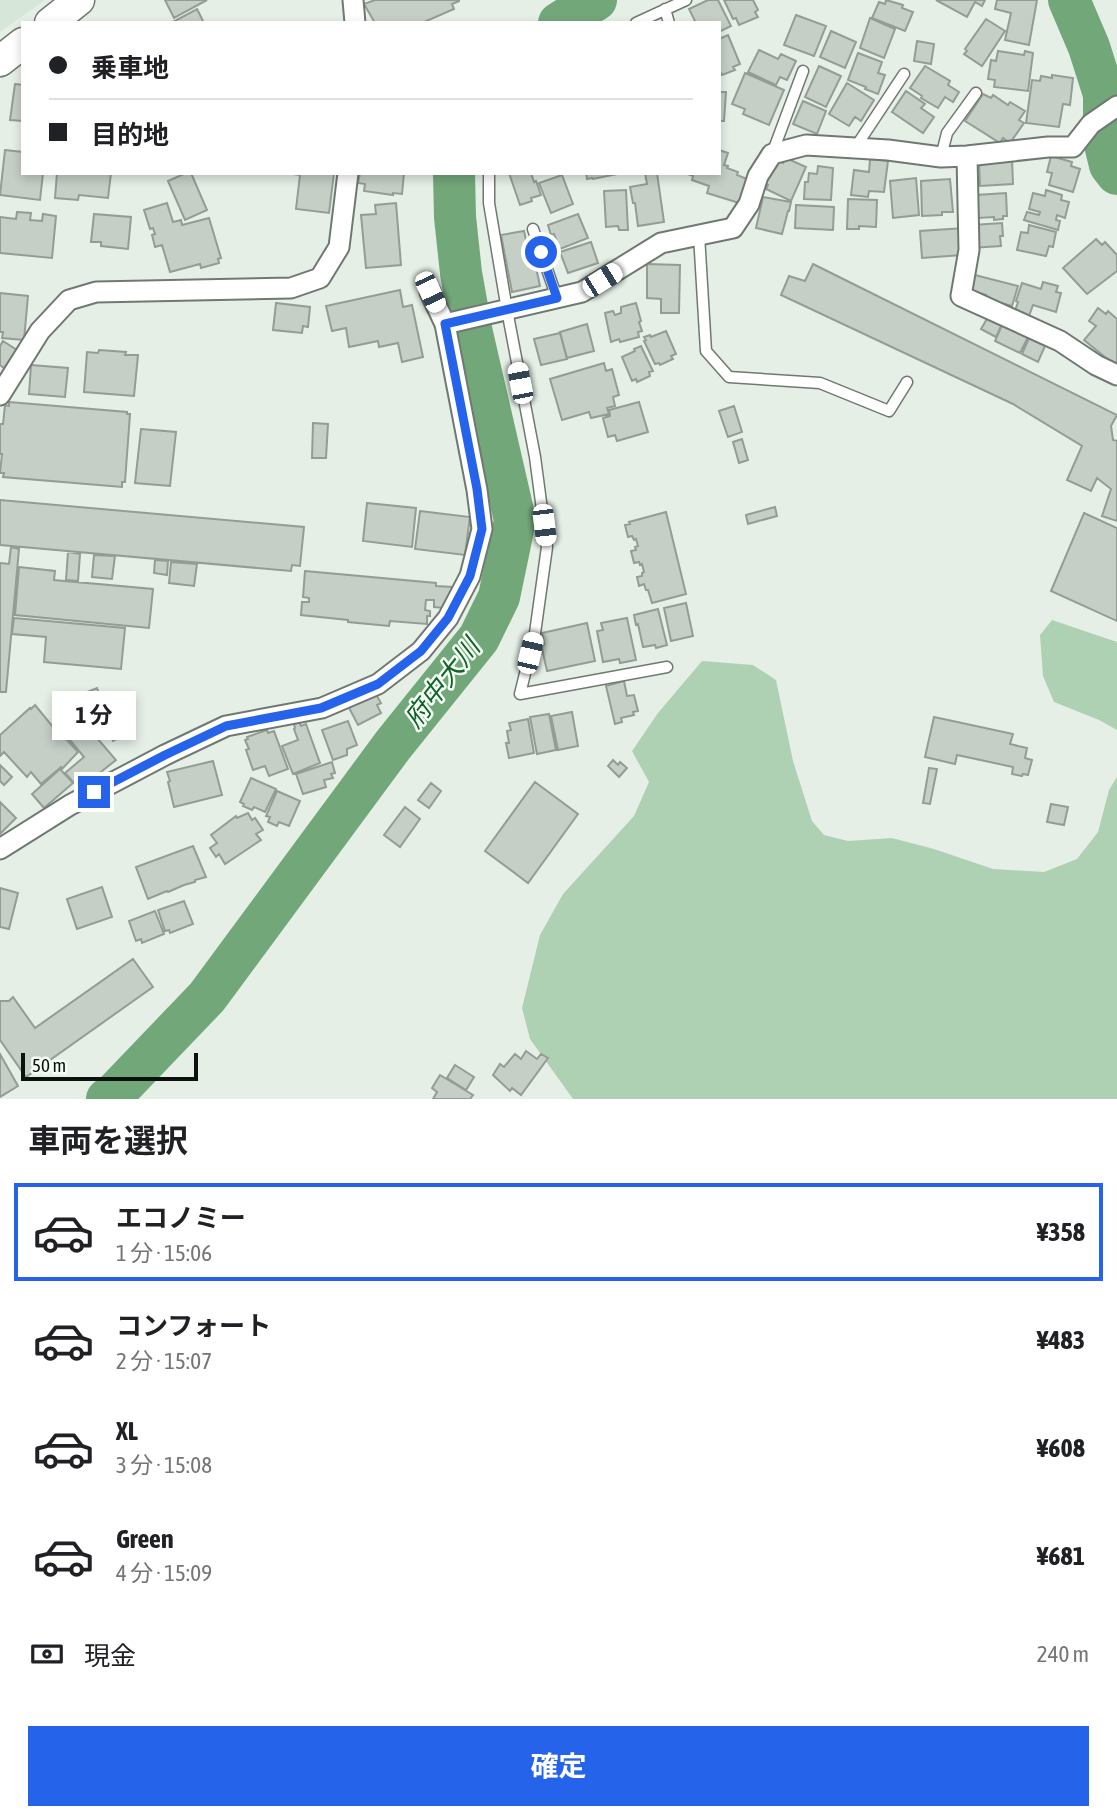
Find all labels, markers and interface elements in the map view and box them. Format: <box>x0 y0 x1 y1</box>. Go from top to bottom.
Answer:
text: 乗車地 <box>91 53 169 83</box>
text: 目的地 <box>91 120 169 150</box>
route start <box>525 236 557 268</box>
car <box>579 260 626 300</box>
car <box>412 269 449 315</box>
car <box>506 360 535 406</box>
car <box>532 503 557 547</box>
water label: 府中大川 <box>398 630 488 733</box>
car <box>516 630 545 676</box>
callout: 1 分 <box>52 690 136 740</box>
text: 1 分 <box>76 702 112 728</box>
route end <box>78 776 110 808</box>
scale bar <box>21 1050 198 1082</box>
text: 50 m <box>32 1054 66 1076</box>
text: 車両を選択 <box>28 1122 188 1159</box>
icon: car <box>32 1201 95 1264</box>
text: エコノミー <box>116 1203 246 1233</box>
text: ¥358 <box>1037 1217 1085 1247</box>
text: 1 分 · 15:06 <box>116 1240 212 1266</box>
icon: car <box>32 1309 95 1372</box>
text: コンフォート <box>116 1311 271 1341</box>
text: ¥483 <box>1037 1325 1085 1355</box>
text: 2 分 · 15:07 <box>116 1348 212 1374</box>
text: XL <box>116 1416 138 1446</box>
icon: car <box>32 1417 95 1480</box>
text: ¥608 <box>1037 1433 1085 1463</box>
text: 3 分 · 15:08 <box>116 1452 212 1478</box>
text: Green <box>116 1524 174 1554</box>
icon: car <box>32 1525 95 1588</box>
text: ¥681 <box>1037 1541 1085 1571</box>
text: 4 分 · 15:09 <box>116 1560 212 1586</box>
icon: cash <box>28 1635 66 1673</box>
text: 現金 <box>84 1641 136 1671</box>
text: 240 m <box>1037 1641 1089 1667</box>
button: 確定 <box>28 1726 1089 1806</box>

